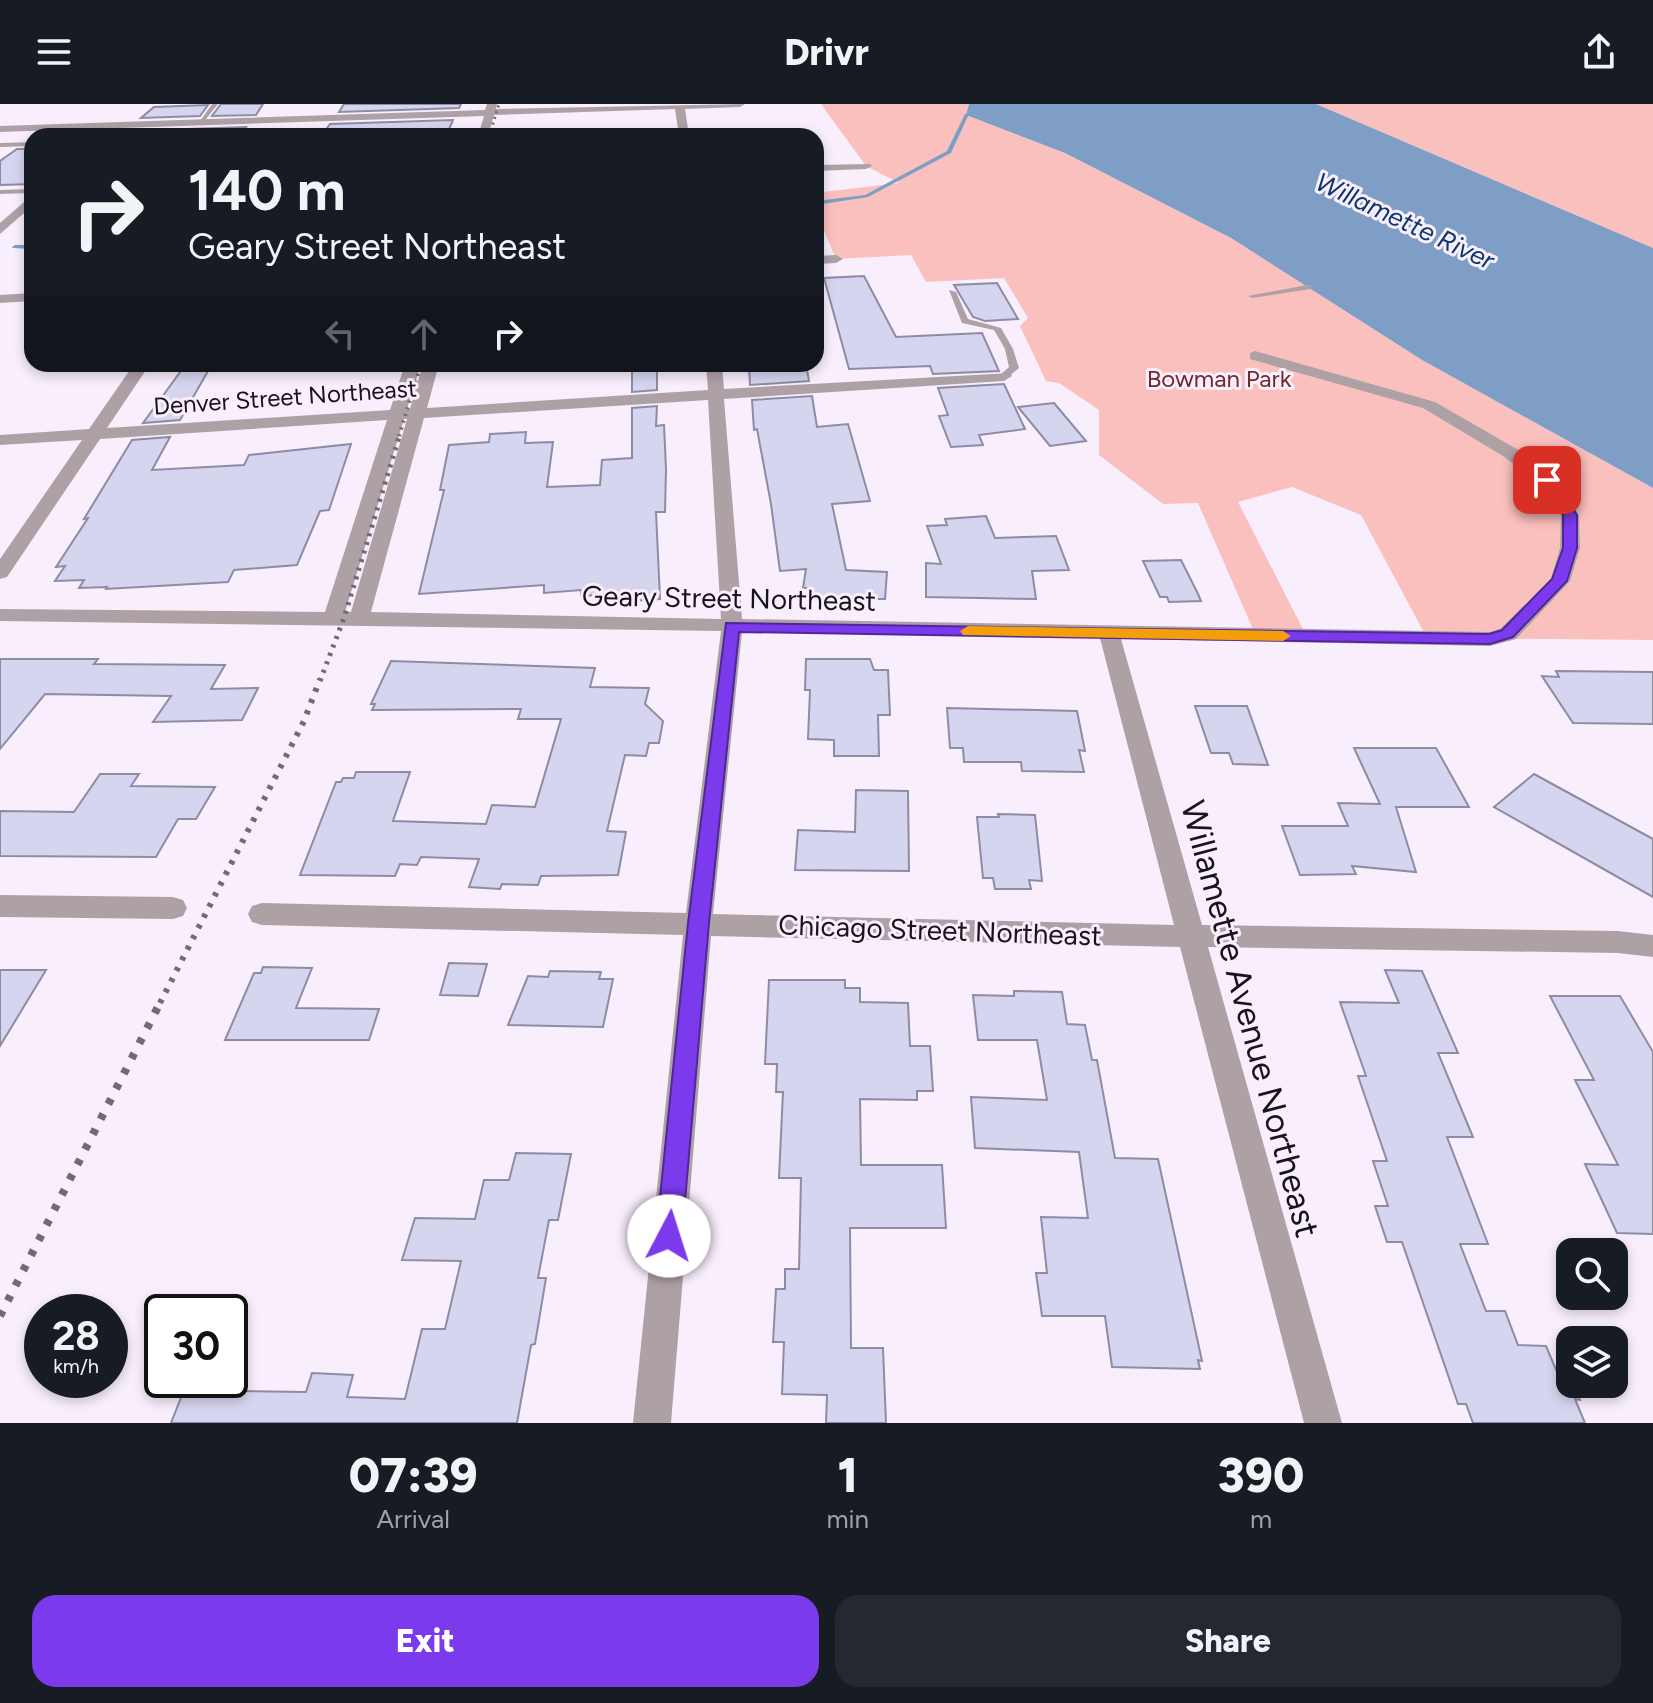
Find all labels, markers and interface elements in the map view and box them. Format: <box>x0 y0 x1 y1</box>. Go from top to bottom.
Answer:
icon: menu <box>32 30 76 74</box>
icon: share <box>1577 30 1621 74</box>
text: Drivr <box>784 31 869 74</box>
text: 140 m <box>188 157 346 224</box>
icon: right <box>56 160 160 264</box>
water label: Willamette River <box>1311 166 1500 277</box>
text: Geary Street Northeast <box>188 225 566 268</box>
icon: left <box>318 312 362 356</box>
icon: ahead <box>402 312 446 356</box>
icon: right <box>486 312 530 356</box>
park label: Bowman Park <box>1147 364 1292 393</box>
street label: Denver Street Northeast <box>152 373 418 421</box>
pin <box>1513 446 1581 514</box>
icon: arrive <box>1525 458 1569 502</box>
street label: Geary Street Northeast <box>582 578 876 618</box>
street label: Willamette Avenue Northeast <box>1172 796 1328 1242</box>
street label: Chicago Street Northeast <box>778 907 1102 953</box>
position arrow <box>627 1194 711 1278</box>
map controls <box>1556 1238 1628 1398</box>
button: search <box>1556 1238 1628 1310</box>
speed limit sign: 30 <box>144 1294 248 1398</box>
text: 28 <box>52 1312 100 1360</box>
button: layers <box>1556 1326 1628 1398</box>
text: km/h <box>53 1354 99 1378</box>
text: 07:39 <box>349 1446 478 1504</box>
text: 1 <box>838 1446 858 1504</box>
text: 390 <box>1218 1446 1304 1504</box>
text: Arrival <box>377 1503 450 1535</box>
text: min <box>826 1503 869 1535</box>
text: m <box>1250 1503 1272 1535</box>
button: Exit <box>32 1595 819 1687</box>
button: Share <box>835 1595 1621 1687</box>

